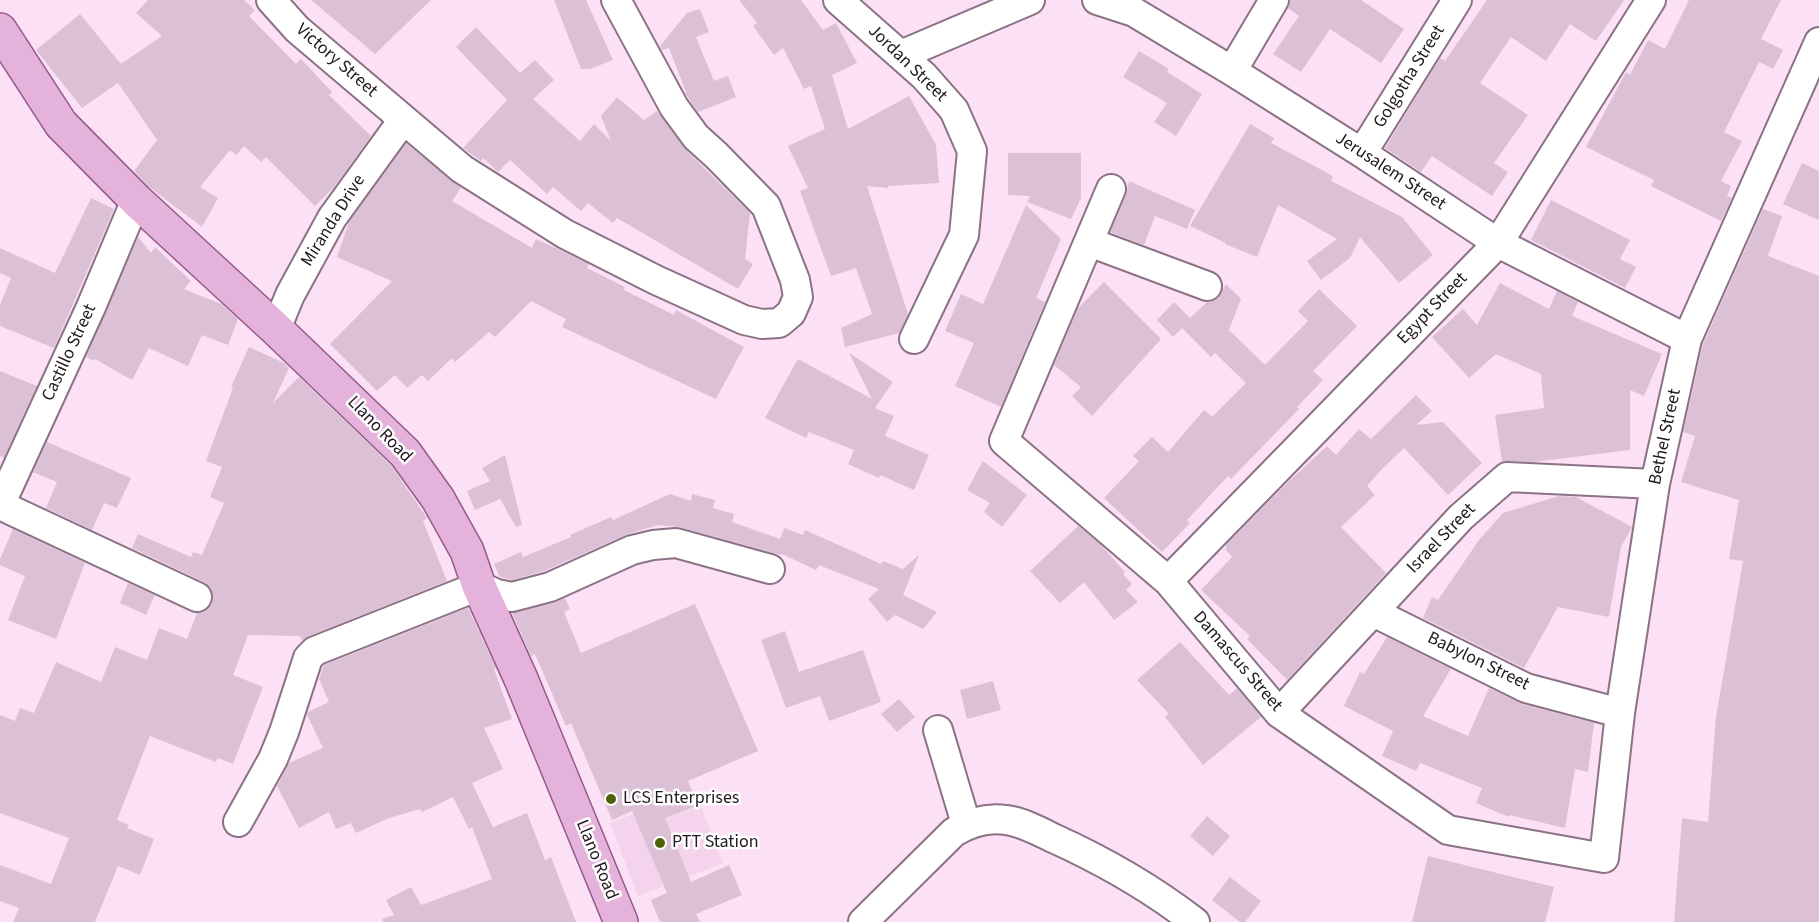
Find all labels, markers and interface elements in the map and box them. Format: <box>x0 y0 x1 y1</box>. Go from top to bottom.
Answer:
street label: Victory Street <box>291 20 381 102</box>
street label: Jordan Street <box>863 21 951 107</box>
street label: Golgotha Street <box>1370 22 1450 132</box>
street label: Jerusalem Street <box>1331 128 1449 216</box>
street label: Miranda Drive <box>297 171 371 271</box>
street label: Egypt Street <box>1393 269 1473 349</box>
street label: Castillo Street <box>38 301 102 405</box>
street label: Bethel Street <box>1645 387 1687 487</box>
street label: Llano Road <box>342 392 416 468</box>
street label: Israel Street <box>1403 499 1481 579</box>
street label: Damascus Street <box>1188 607 1286 717</box>
street label: Babylon Street <box>1423 628 1533 696</box>
place label: LCS Enterprises <box>623 788 739 810</box>
marker: LCS Enterprises <box>604 792 618 806</box>
street label: Llano Road <box>570 817 622 903</box>
place label: PTT Station <box>672 832 758 854</box>
marker: PTT Station <box>653 836 667 850</box>

